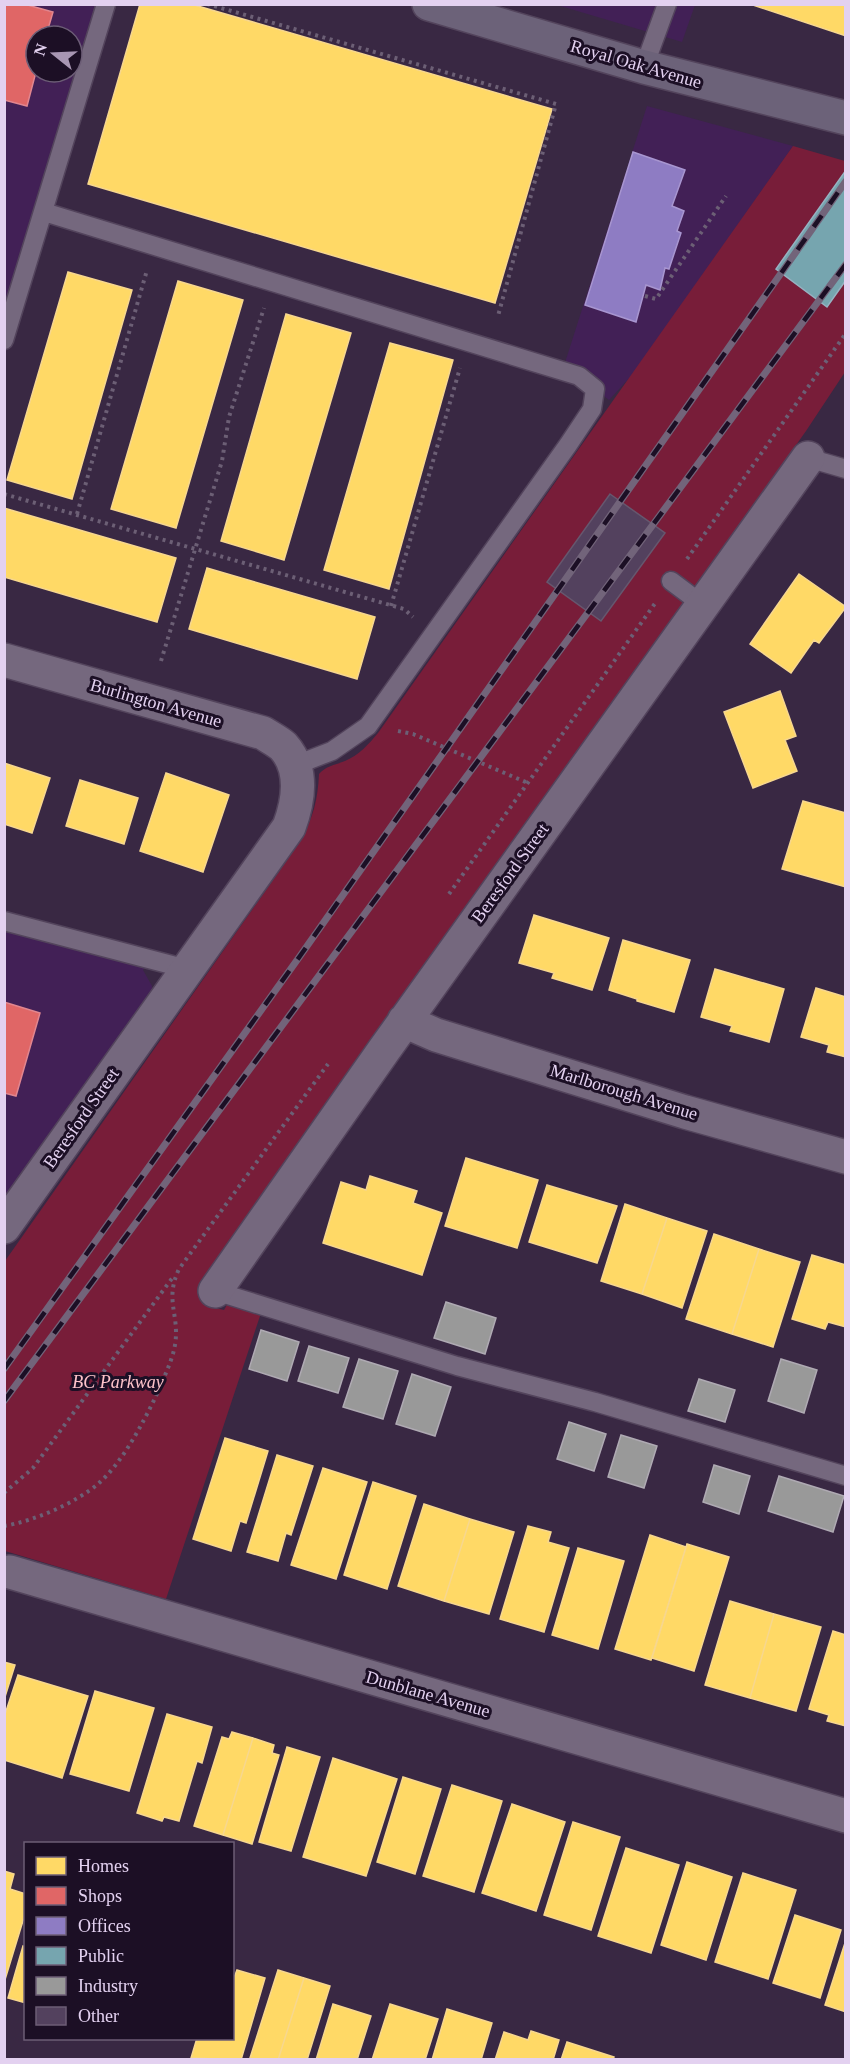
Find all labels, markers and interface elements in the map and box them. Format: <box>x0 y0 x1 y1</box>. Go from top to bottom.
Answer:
north arrow <box>24 24 84 84</box>
street label: Royal Oak Avenue <box>568 36 704 92</box>
text: N <box>30 41 50 58</box>
street label: Burlington Avenue <box>88 675 224 731</box>
street label: Beresford Street <box>467 820 553 926</box>
street label: Marlborough Avenue <box>548 1060 700 1124</box>
street label: Beresford Street <box>39 1064 123 1172</box>
park label: BC Parkway <box>72 1372 164 1392</box>
street label: Dunblane Avenue <box>364 1667 492 1721</box>
legend <box>24 1842 234 2040</box>
text: Homes <box>78 1856 129 1876</box>
text: Shops <box>78 1886 122 1906</box>
text: Offices <box>78 1916 131 1936</box>
text: Public <box>78 1946 124 1966</box>
text: Industry <box>78 1976 138 1996</box>
text: Other <box>78 2006 119 2026</box>

